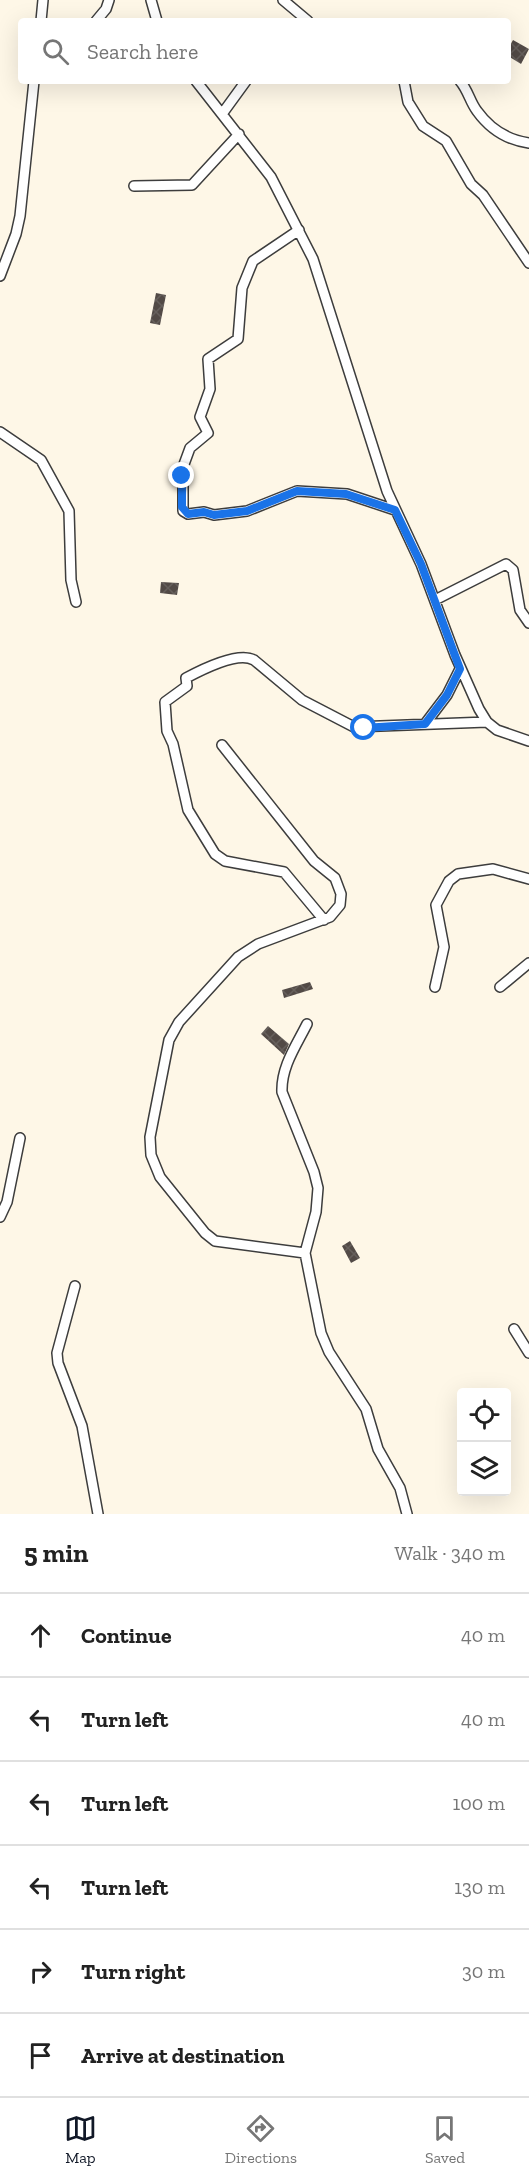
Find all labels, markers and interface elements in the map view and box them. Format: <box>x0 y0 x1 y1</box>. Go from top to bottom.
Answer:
search box <box>18 18 511 84</box>
icon: search <box>39 35 72 68</box>
text: Search here <box>87 38 198 65</box>
route end <box>168 462 194 488</box>
route start <box>350 714 376 740</box>
map controls <box>457 1388 511 1496</box>
button: locate <box>457 1388 511 1442</box>
button: layers <box>457 1442 511 1496</box>
text: 5 min <box>24 1537 88 1569</box>
text: Walk · 340 m <box>394 1541 505 1565</box>
icon: ahead <box>24 1619 57 1652</box>
text: Continue <box>81 1622 172 1649</box>
text: 40 m <box>461 1623 505 1647</box>
icon: left <box>24 1703 57 1736</box>
text: Turn left <box>81 1706 168 1733</box>
text: 40 m <box>461 1707 505 1731</box>
icon: left <box>24 1787 57 1820</box>
text: Turn left <box>81 1790 168 1817</box>
text: 100 m <box>452 1791 505 1815</box>
icon: left <box>24 1871 57 1904</box>
text: Turn left <box>81 1874 168 1901</box>
text: 130 m <box>454 1875 505 1899</box>
icon: right <box>24 1955 57 1988</box>
text: Turn right <box>81 1958 185 1985</box>
text: 30 m <box>462 1959 505 1983</box>
icon: arrive <box>24 2039 57 2072</box>
text: Arrive at destination <box>81 2042 284 2069</box>
tab: Map <box>64 2112 97 2167</box>
tab: Directions <box>225 2112 297 2167</box>
tab: Saved <box>425 2112 465 2167</box>

